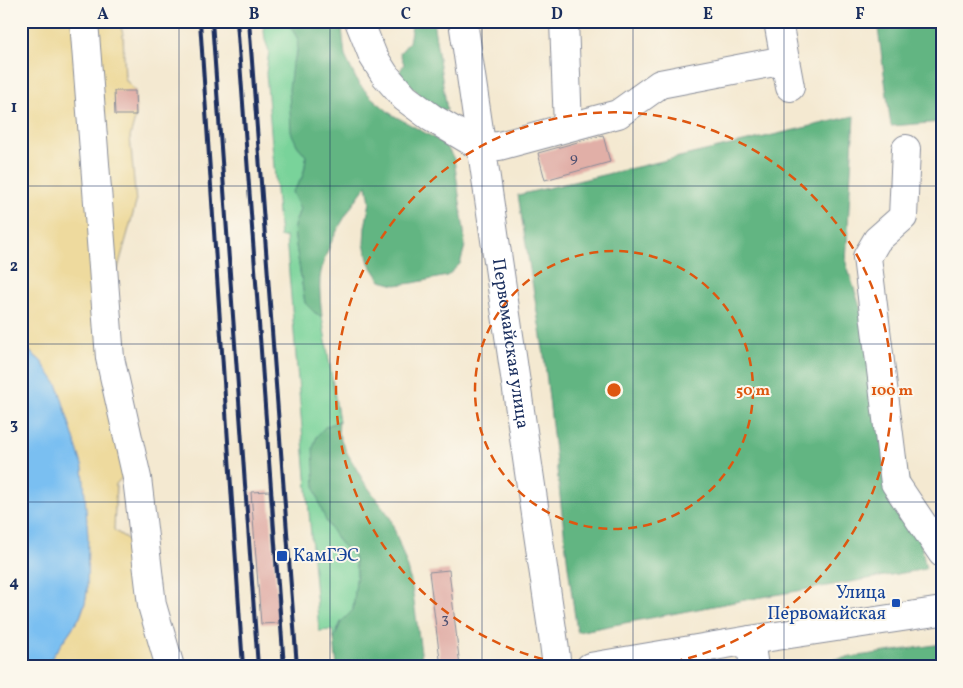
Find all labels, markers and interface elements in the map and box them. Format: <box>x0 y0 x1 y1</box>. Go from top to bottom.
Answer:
text: A <box>97 4 109 26</box>
text: B <box>249 4 260 26</box>
text: C <box>401 4 411 26</box>
text: D <box>551 4 563 26</box>
text: E <box>703 4 713 26</box>
text: F <box>855 4 865 26</box>
text: 1 <box>11 97 17 119</box>
house number: 9 <box>570 148 578 169</box>
text: 2 <box>10 256 18 278</box>
street label: Первомайская улица <box>485 257 535 431</box>
centre of rings <box>605 381 623 399</box>
text: 50 m <box>736 381 770 402</box>
text: 100 m <box>871 381 914 402</box>
text: 3 <box>10 414 18 436</box>
place label: КамГЭС <box>293 544 359 569</box>
marker: КамГЭС <box>275 549 289 563</box>
text: 4 <box>9 572 19 594</box>
place label: Улица Первомайская <box>767 581 886 627</box>
marker: Улица Первомайская <box>890 597 902 609</box>
house number: 3 <box>441 609 449 630</box>

